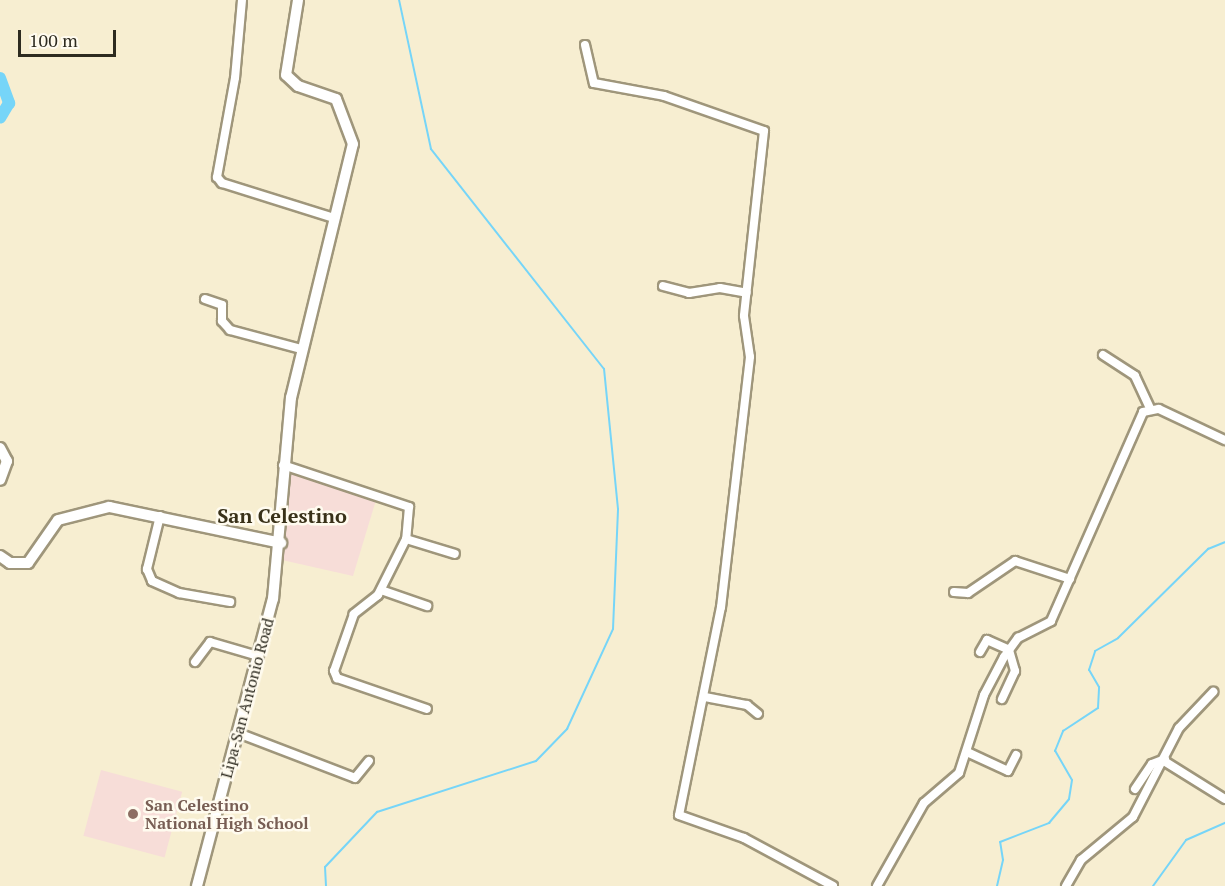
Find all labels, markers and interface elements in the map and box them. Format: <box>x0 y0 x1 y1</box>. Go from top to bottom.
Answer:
scale bar <box>21 18 118 56</box>
text: 100 m <box>29 28 78 52</box>
district label: San Celestino <box>217 503 347 527</box>
street label: Lipa-San Antonio Road <box>216 616 278 780</box>
place label: San Celestino National High School <box>145 795 309 833</box>
marker: San Celestino National High School <box>126 807 140 821</box>

